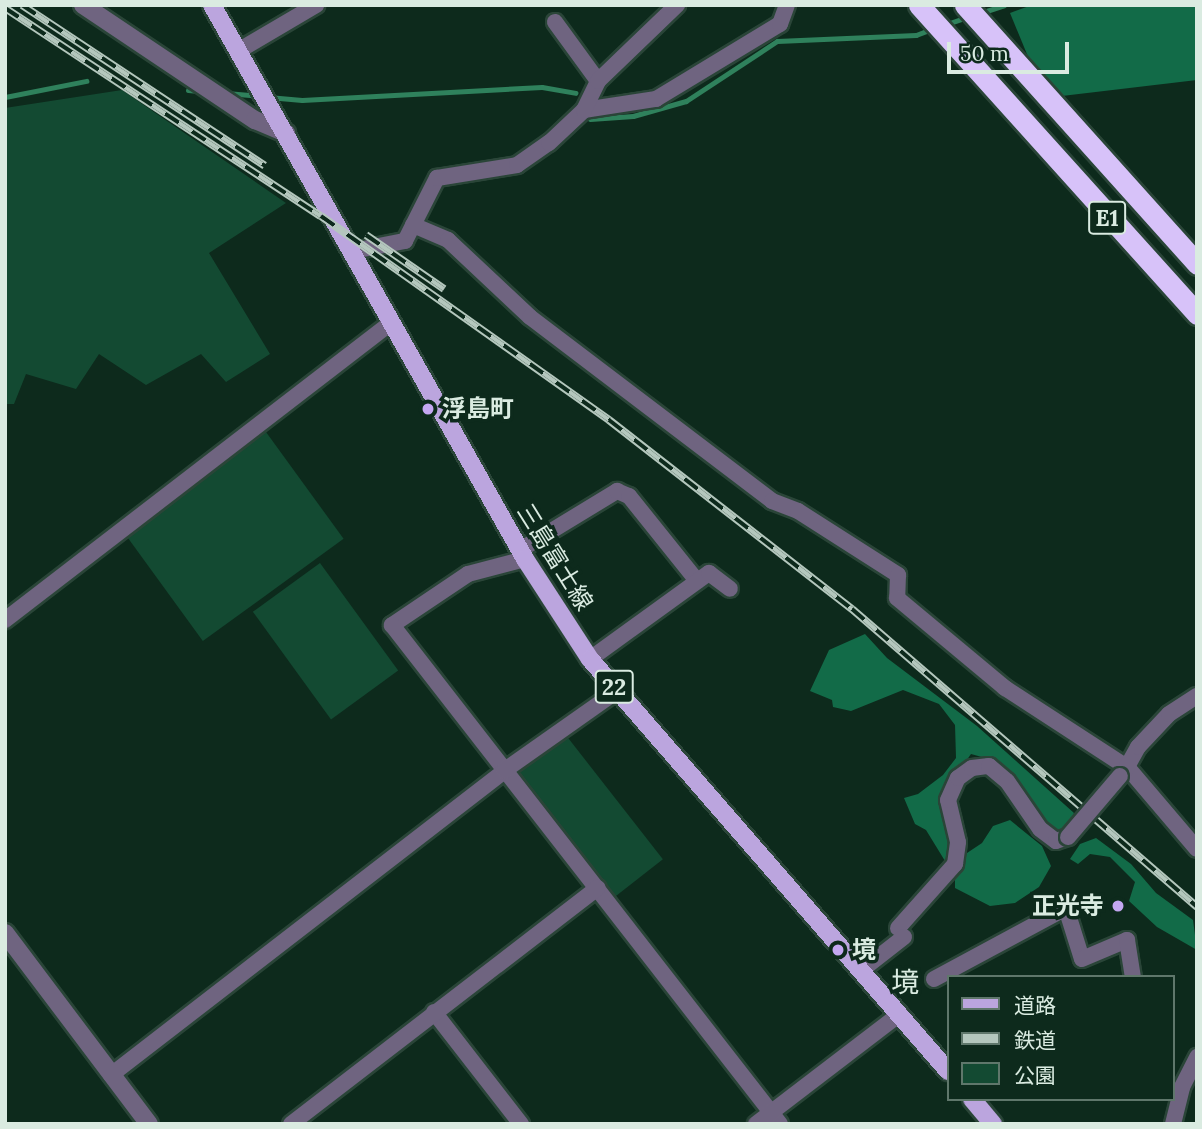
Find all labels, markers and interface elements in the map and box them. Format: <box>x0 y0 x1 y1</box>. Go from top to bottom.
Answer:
scale bar <box>950 28 1072 72</box>
text: 50 m <box>960 40 1009 67</box>
road number: E1 <box>1088 198 1126 238</box>
place label: 浮島町 <box>442 395 514 423</box>
marker: 浮島町 <box>420 401 436 417</box>
street label: 三島富士線 <box>511 498 599 616</box>
road number: 22 <box>593 667 635 706</box>
place label: 正光寺 <box>1032 892 1104 920</box>
marker: 正光寺 <box>1110 898 1126 914</box>
place label: 境 <box>852 936 876 964</box>
marker: 境 <box>830 942 846 958</box>
district label: 境 <box>891 965 919 999</box>
legend <box>946 975 1174 1101</box>
text: 道路 <box>1014 992 1056 1019</box>
text: 鉄道 <box>1014 1027 1056 1054</box>
text: 公園 <box>1014 1062 1056 1089</box>

